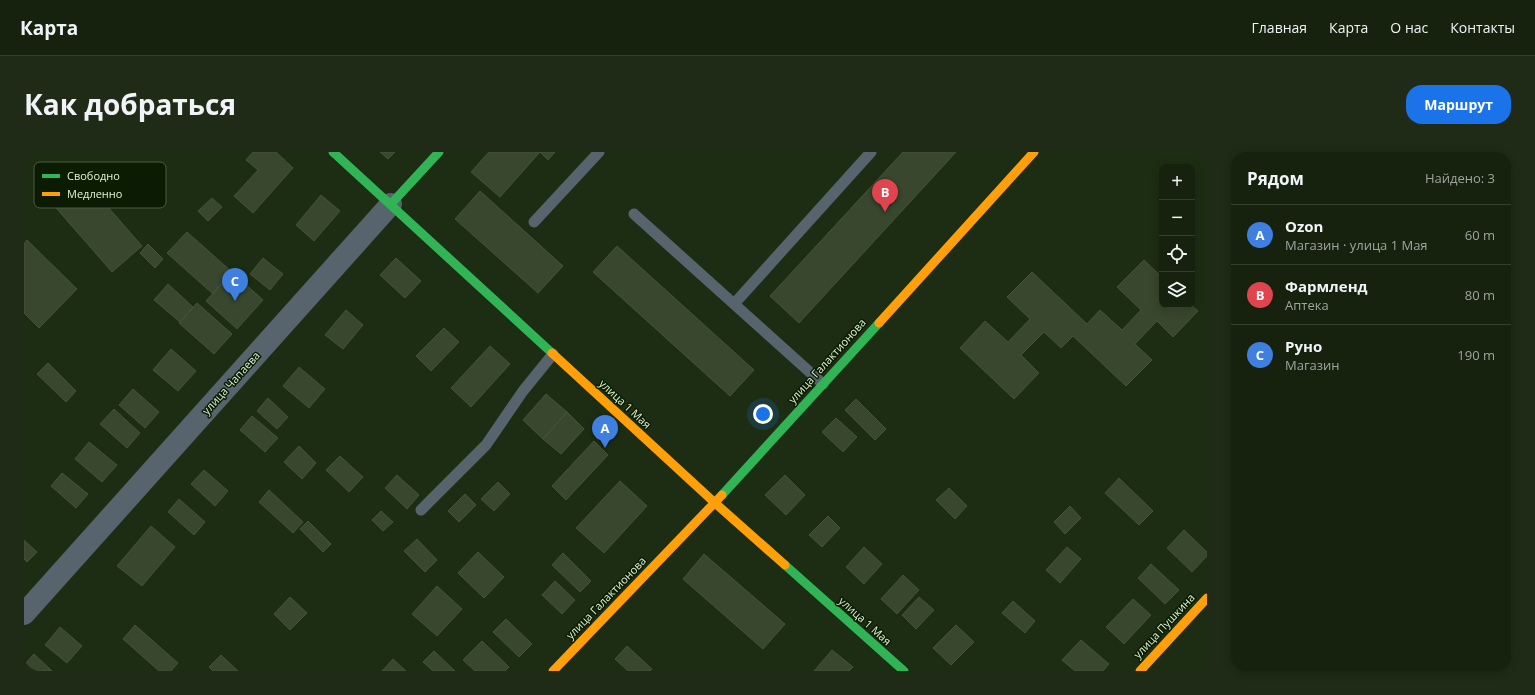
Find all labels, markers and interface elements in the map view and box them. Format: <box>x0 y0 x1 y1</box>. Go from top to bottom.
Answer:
text: Карта <box>20 15 78 41</box>
text: Главная <box>1252 18 1307 37</box>
text: Карта <box>1329 18 1368 37</box>
text: О нас <box>1390 18 1428 37</box>
text: Контакты <box>1450 18 1515 37</box>
text: Как добраться <box>24 85 236 123</box>
button: Маршрут <box>1406 85 1511 124</box>
legend <box>34 162 166 208</box>
map controls <box>1159 164 1195 308</box>
button: + <box>1159 164 1195 200</box>
text: Рядом <box>1247 167 1304 190</box>
text: Свободно <box>67 168 120 183</box>
text: Найдено: 3 <box>1425 169 1495 187</box>
pin: B <box>872 179 898 212</box>
text: Медленно <box>67 186 123 201</box>
button: − <box>1159 200 1195 236</box>
text: Ozon <box>1285 216 1323 236</box>
text: A <box>1256 226 1264 244</box>
text: 60 m <box>1465 226 1495 244</box>
button: locate <box>1159 236 1195 272</box>
text: Магазин · улица 1 Мая <box>1285 236 1428 254</box>
pin: C <box>222 268 248 301</box>
button: layers <box>1159 272 1195 308</box>
text: Фармленд <box>1285 276 1368 296</box>
text: B <box>1256 286 1264 304</box>
text: 80 m <box>1465 286 1495 304</box>
text: Аптека <box>1285 296 1329 314</box>
street label: улица Галактионова <box>784 315 869 406</box>
text: Руно <box>1285 336 1322 356</box>
text: C <box>1256 346 1264 364</box>
text: 190 m <box>1457 346 1495 364</box>
street label: улица Чапаева <box>198 348 263 417</box>
text: Магазин <box>1285 356 1340 374</box>
street label: улица 1 Мая <box>596 376 655 432</box>
your location <box>753 404 773 424</box>
pin: A <box>592 415 618 448</box>
street label: улица Галактионова <box>562 553 649 642</box>
street label: улица Пушкина <box>1130 590 1198 661</box>
street label: улица 1 Мая <box>836 593 895 648</box>

